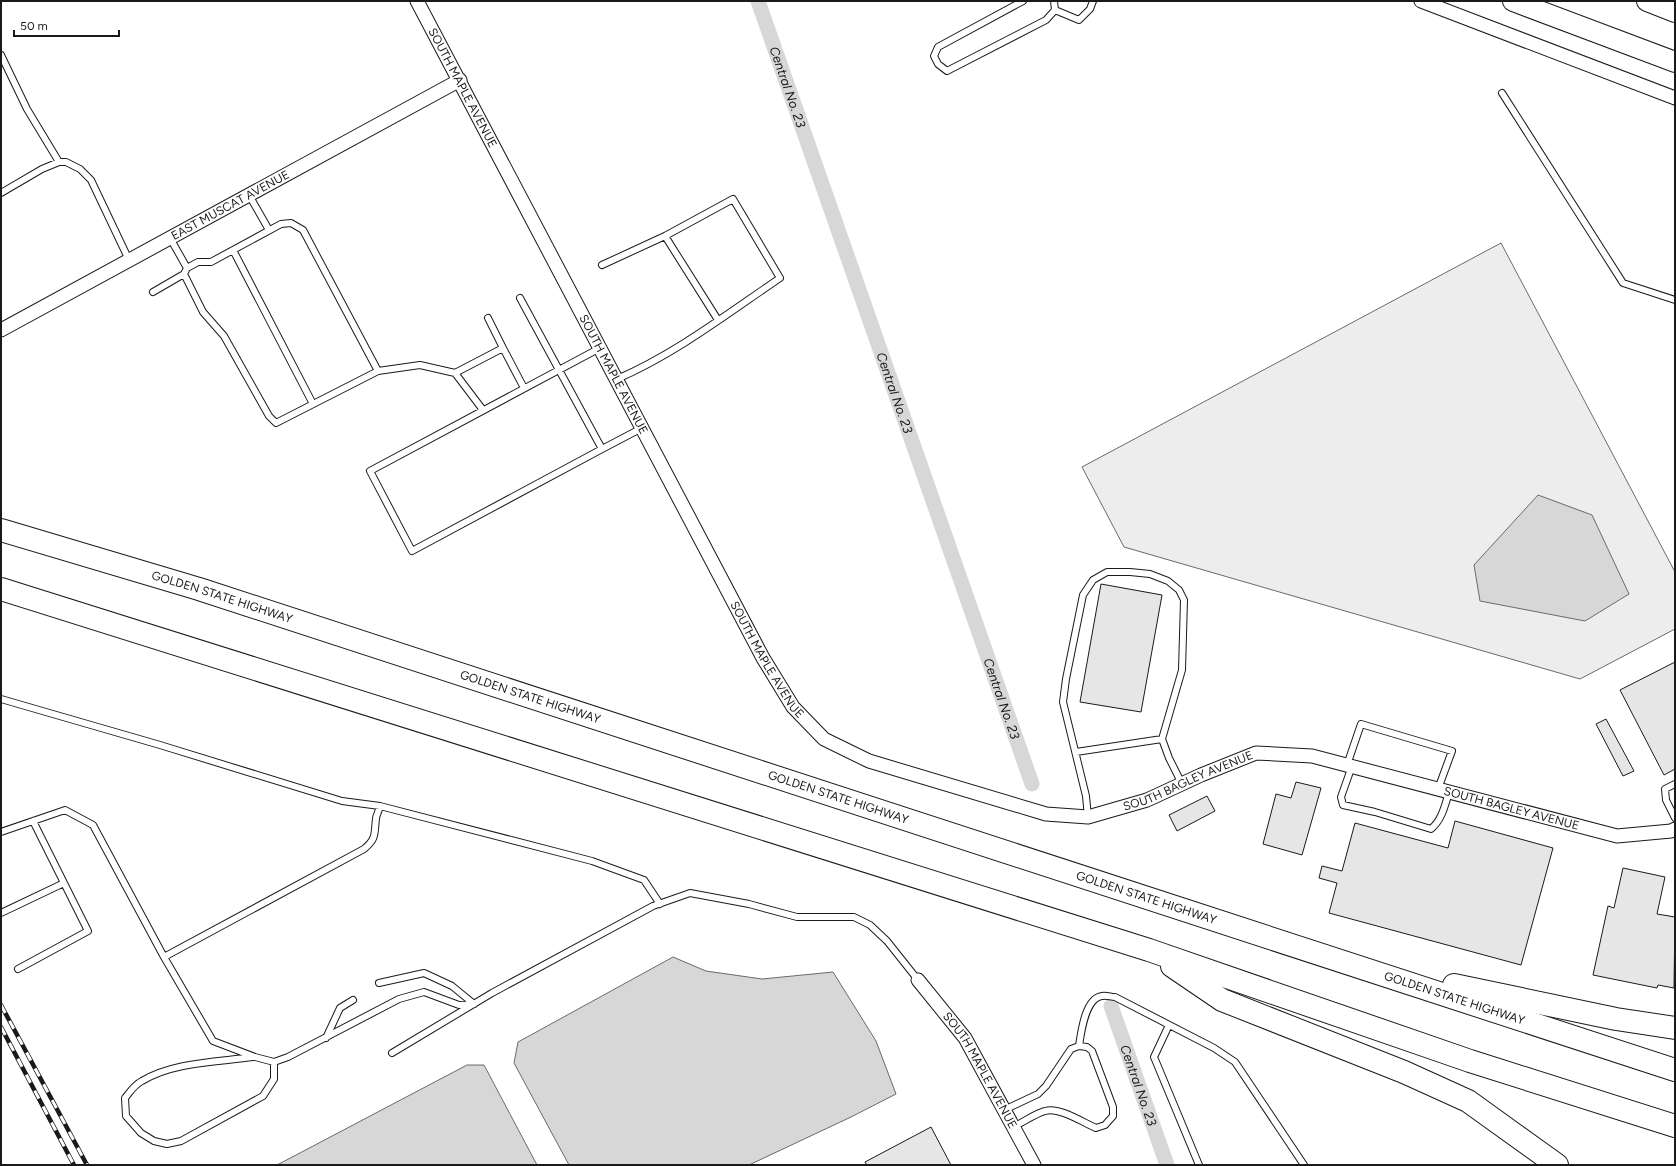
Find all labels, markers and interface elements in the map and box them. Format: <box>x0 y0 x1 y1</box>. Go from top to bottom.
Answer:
scale bar <box>14 12 119 38</box>
text: 50 m <box>20 19 48 33</box>
street label: SOUTH MAPLE AVENUE <box>425 26 500 150</box>
water label: Central No. 23 <box>766 45 809 130</box>
street label: EAST MUSCAT AVENUE <box>169 167 292 243</box>
street label: SOUTH MAPLE AVENUE <box>576 312 651 437</box>
water label: Central No. 23 <box>874 350 916 435</box>
street label: GOLDEN STATE HIGHWAY <box>150 568 295 626</box>
street label: SOUTH MAPLE AVENUE <box>727 599 807 721</box>
water label: Central No. 23 <box>981 656 1023 741</box>
street label: GOLDEN STATE HIGHWAY <box>458 668 603 727</box>
street label: SOUTH BAGLEY AVENUE <box>1121 748 1255 814</box>
street label: GOLDEN STATE HIGHWAY <box>766 768 911 827</box>
street label: SOUTH BAGLEY AVENUE <box>1442 784 1581 833</box>
street label: GOLDEN STATE HIGHWAY <box>1074 868 1219 927</box>
street label: GOLDEN STATE HIGHWAY <box>1382 969 1527 1028</box>
street label: SOUTH MAPLE AVENUE <box>940 1009 1020 1131</box>
water label: Central No. 23 <box>1117 1043 1160 1128</box>

